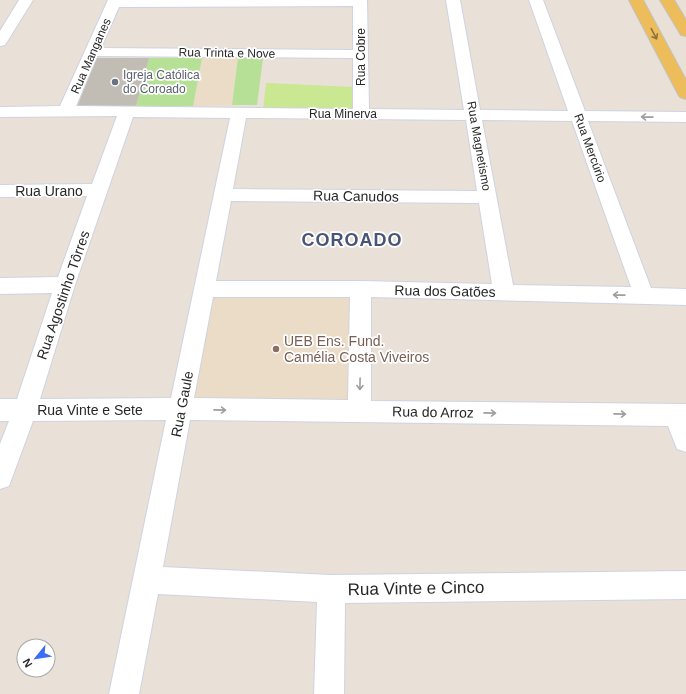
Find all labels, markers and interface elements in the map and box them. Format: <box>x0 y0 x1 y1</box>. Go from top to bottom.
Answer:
street label: Rua Manganes <box>68 16 114 96</box>
street label: Rua Cobre <box>354 28 368 86</box>
one-way arrow <box>651 28 659 40</box>
street label: Rua Trinta e Nove <box>179 45 276 61</box>
place label: Igreja Católica do Coroado <box>123 68 200 96</box>
marker: Igreja Católica do Coroado <box>110 77 120 87</box>
street label: Rua Magnetismo <box>464 100 494 192</box>
street label: Rua Minerva <box>309 107 377 121</box>
street label: Rua Mercúrio <box>571 112 609 185</box>
one-way arrow <box>641 113 654 121</box>
street label: Rua Urano <box>15 183 83 199</box>
street label: Rua Canudos <box>313 187 399 205</box>
street label: Rua Agostinho Tôrres <box>33 228 93 362</box>
district label: COROADO <box>302 230 403 250</box>
street label: Rua dos Gatões <box>394 282 496 300</box>
one-way arrow <box>613 291 626 299</box>
place label: UEB Ens. Fund. Camélia Costa Viveiros <box>284 333 429 365</box>
marker: UEB Ens. Fund. Camélia Costa Viveiros <box>271 344 281 354</box>
street label: Rua Gaule <box>168 369 196 438</box>
one-way arrow <box>356 377 363 390</box>
street label: Rua Vinte e Sete <box>37 402 143 418</box>
street label: Rua do Arroz <box>392 403 474 421</box>
one-way arrow <box>213 406 226 413</box>
one-way arrow <box>483 409 496 416</box>
one-way arrow <box>613 410 626 418</box>
street label: Rua Vinte e Cinco <box>347 578 485 599</box>
north arrow <box>16 638 56 678</box>
text: N <box>20 657 35 669</box>

